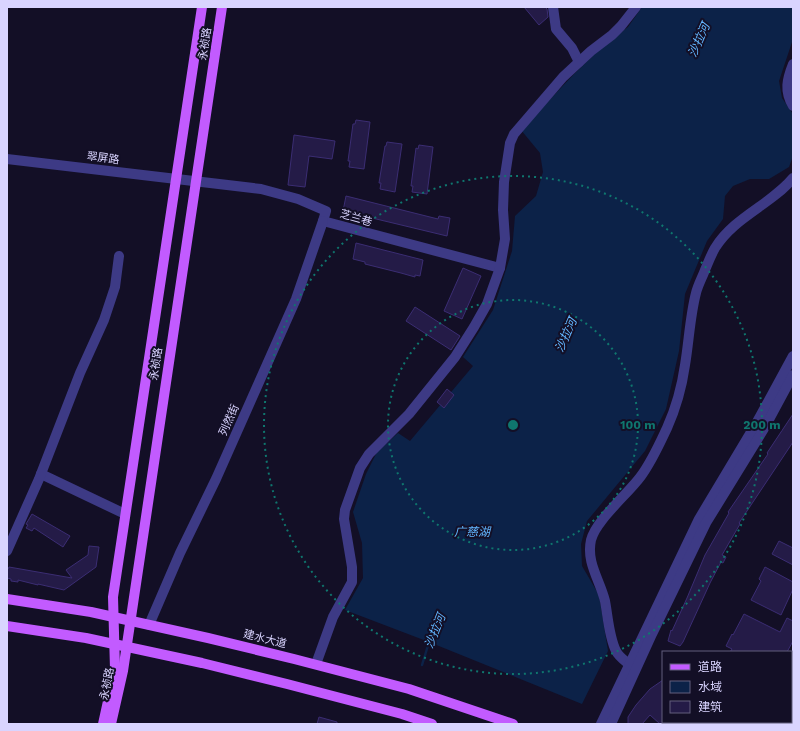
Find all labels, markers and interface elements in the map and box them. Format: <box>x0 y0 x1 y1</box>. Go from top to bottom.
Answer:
water label: 沙拉河 <box>685 19 714 59</box>
street label: 永祯路 <box>196 27 214 61</box>
street label: 翠屏路 <box>86 150 120 166</box>
street label: 芝兰巷 <box>338 207 374 229</box>
water label: 沙拉河 <box>552 314 581 354</box>
street label: 永祯路 <box>147 347 165 381</box>
street label: 列然街 <box>216 402 242 438</box>
centre of rings <box>506 418 520 432</box>
text: 100 m <box>620 418 656 432</box>
text: 200 m <box>743 418 781 432</box>
water label: 广慈湖 <box>454 525 492 539</box>
water label: 沙拉河 <box>422 610 449 650</box>
street label: 建水大道 <box>242 627 288 651</box>
legend <box>662 651 792 723</box>
text: 道路 <box>698 660 722 674</box>
street label: 永祯路 <box>97 667 117 701</box>
text: 水域 <box>698 680 722 694</box>
text: 建筑 <box>698 700 722 714</box>

